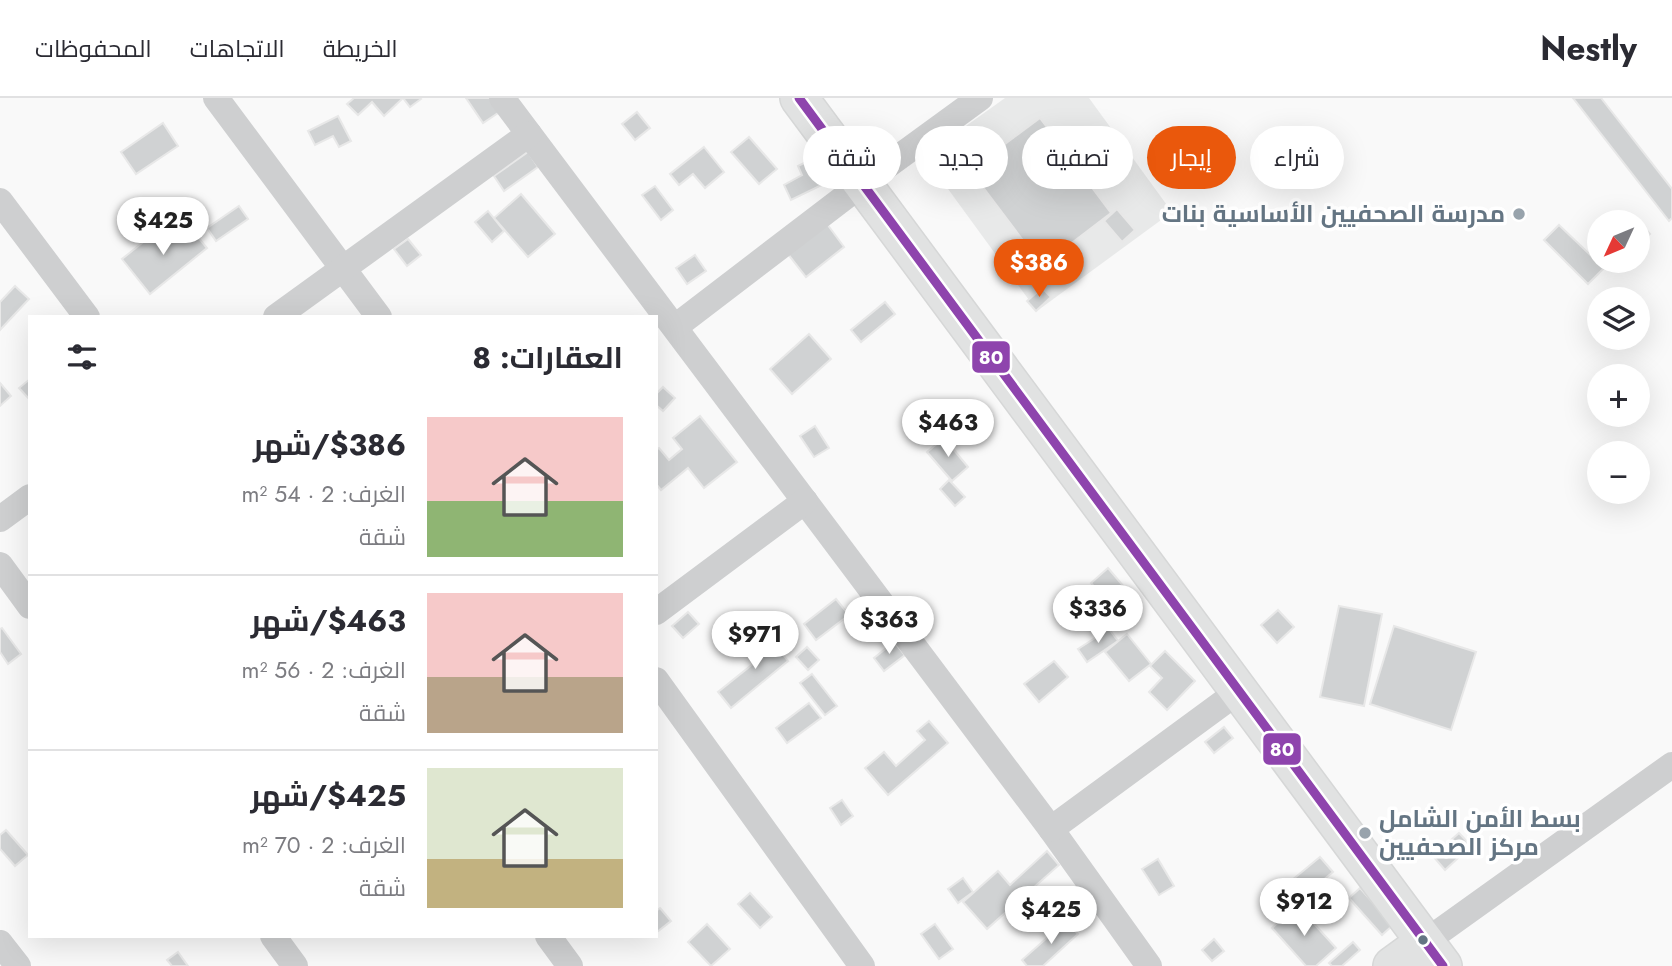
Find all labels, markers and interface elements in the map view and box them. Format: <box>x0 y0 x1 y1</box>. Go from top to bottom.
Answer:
text: Nestly <box>1540 25 1637 72</box>
text: المحفوظات <box>35 31 152 66</box>
text: الاتجاهات <box>190 31 285 66</box>
text: الخريطة <box>323 31 398 66</box>
chip: شقة <box>803 126 901 189</box>
chip: جديد <box>915 126 1008 189</box>
chip: تصفية <box>1022 126 1133 189</box>
chip: إيجار <box>1147 126 1236 189</box>
chip: شراء <box>1250 126 1344 189</box>
place label: مدرسة الصحفيين الأساسية بنات <box>1162 196 1505 231</box>
pin: $425 <box>122 198 204 257</box>
text: $425 <box>133 203 193 237</box>
marker: مدرسة الصحفيين الأساسية بنات <box>1511 206 1527 222</box>
north arrow <box>1587 210 1650 273</box>
map controls <box>1587 210 1650 504</box>
pin: $386 <box>998 240 1080 299</box>
text: $386 <box>1010 245 1068 279</box>
button: layers <box>1587 287 1650 350</box>
text: العقارات: 8 <box>472 336 623 379</box>
icon: filters <box>63 338 101 376</box>
line badge: 80 <box>971 340 1011 374</box>
text: 80 <box>979 344 1003 371</box>
button: + <box>1587 364 1650 427</box>
pin: $463 <box>907 400 989 459</box>
text: $463 <box>918 405 978 439</box>
text: $386/شهر <box>253 423 406 466</box>
button: − <box>1587 441 1650 504</box>
icon: home <box>483 445 567 529</box>
text: الغرف: 2 · 54 m² <box>241 477 406 511</box>
text: شقة <box>359 520 406 554</box>
pin: $336 <box>1057 586 1139 645</box>
text: $336 <box>1069 591 1127 625</box>
pin: $363 <box>848 596 930 656</box>
text: $463/شهر <box>251 599 406 642</box>
text: $363 <box>860 602 918 636</box>
pin: $971 <box>714 612 796 671</box>
text: $971 <box>728 617 782 651</box>
icon: home <box>483 621 567 705</box>
text: الغرف: 2 · 56 m² <box>242 653 406 687</box>
text: شقة <box>359 696 406 730</box>
line badge: 80 <box>1262 732 1302 766</box>
text: 80 <box>1270 736 1294 763</box>
text: $425/شهر <box>250 774 406 817</box>
icon: home <box>483 796 567 880</box>
place label: بسط الأمن الشامل مركز الصحفيين <box>1379 801 1581 864</box>
marker: بسط الأمن الشامل مركز الصحفيين <box>1357 825 1373 841</box>
text: الغرف: 2 · 70 m² <box>242 828 406 862</box>
text: شقة <box>359 871 406 905</box>
pin: $912 <box>1263 878 1345 938</box>
text: $912 <box>1276 884 1332 918</box>
pin: $425 <box>1010 886 1092 946</box>
text: $425 <box>1021 892 1081 926</box>
unlabelled marker <box>1416 933 1430 947</box>

